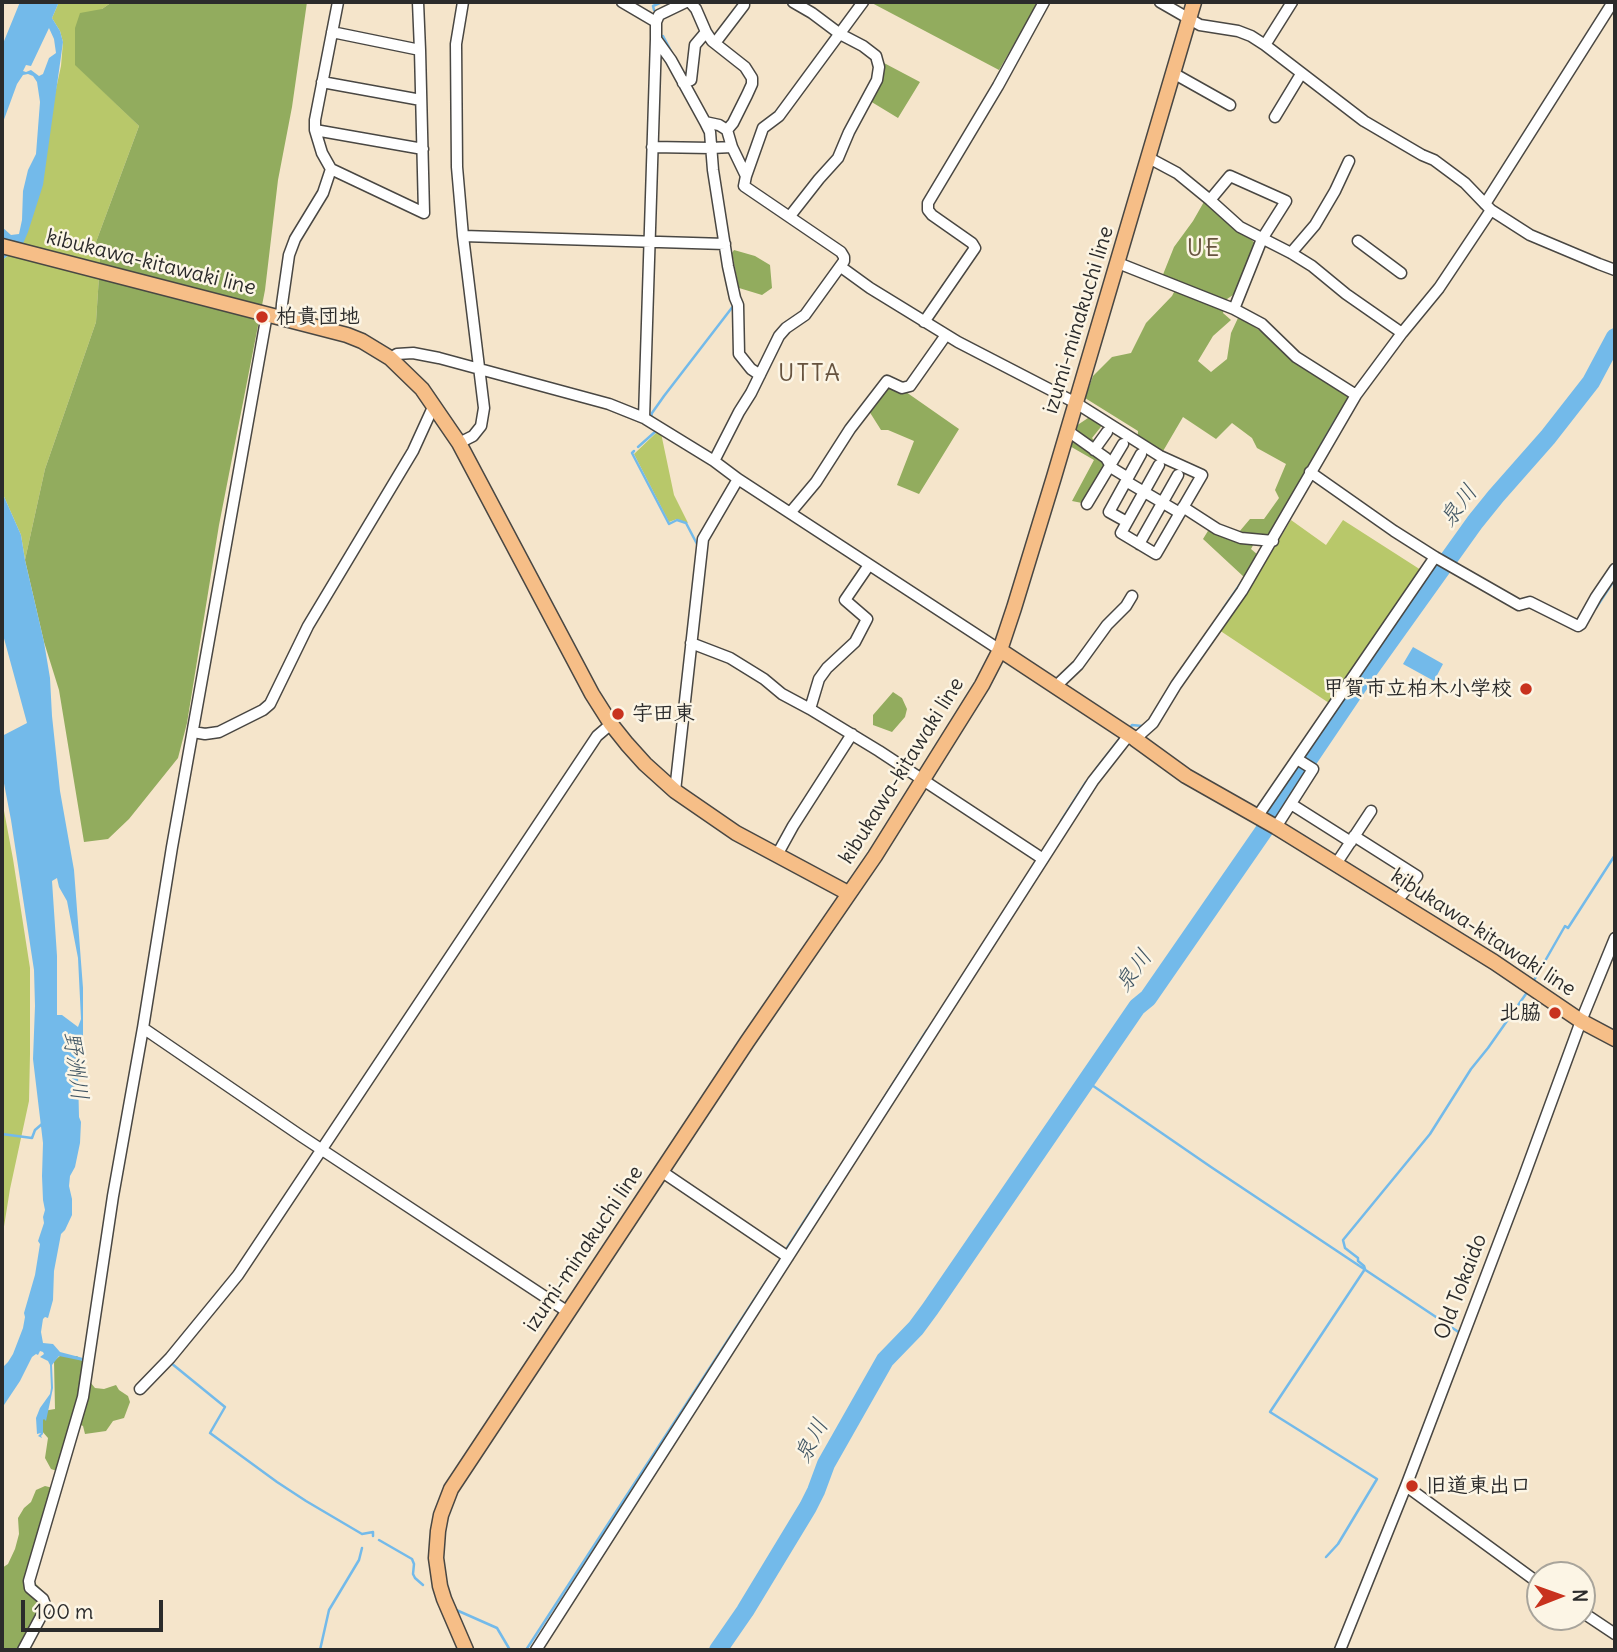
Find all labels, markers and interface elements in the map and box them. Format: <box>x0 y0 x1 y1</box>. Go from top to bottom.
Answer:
street label: izumi-minakuchi line <box>1039 223 1119 417</box>
street label: kibukawa-kitawaki line <box>44 225 258 301</box>
district label: UE <box>1187 235 1221 263</box>
place label: 柏貴団地 <box>276 304 360 330</box>
marker: 柏貴団地 <box>254 309 270 325</box>
district label: UTTA <box>779 360 841 388</box>
water label: 泉川 <box>1434 479 1484 533</box>
street label: kibukawa-kitawaki line <box>834 673 970 869</box>
place label: 甲賀市立柏木小学校 <box>1323 676 1512 702</box>
marker: 甲賀市立柏木小学校 <box>1518 681 1534 697</box>
place label: 宇田東 <box>632 701 695 727</box>
marker: 宇田東 <box>610 706 626 722</box>
street label: kibukawa-kitawaki line <box>1386 864 1580 1002</box>
water label: 泉川 <box>1110 944 1158 998</box>
place label: 北脇 <box>1499 1000 1541 1026</box>
marker: 北脇 <box>1547 1005 1563 1021</box>
water label: 野洲川 <box>57 1030 93 1102</box>
street label: izumi-minakuchi line <box>519 1161 649 1337</box>
street label: Old Tokaido <box>1429 1231 1493 1343</box>
water label: 泉川 <box>789 1414 835 1468</box>
place label: 旧道東出口 <box>1426 1473 1531 1499</box>
marker: 旧道東出口 <box>1404 1478 1420 1494</box>
north arrow <box>1526 1561 1596 1631</box>
scale bar <box>24 1586 166 1630</box>
text: N <box>1568 1589 1592 1602</box>
text: 100 m <box>34 1598 93 1625</box>

